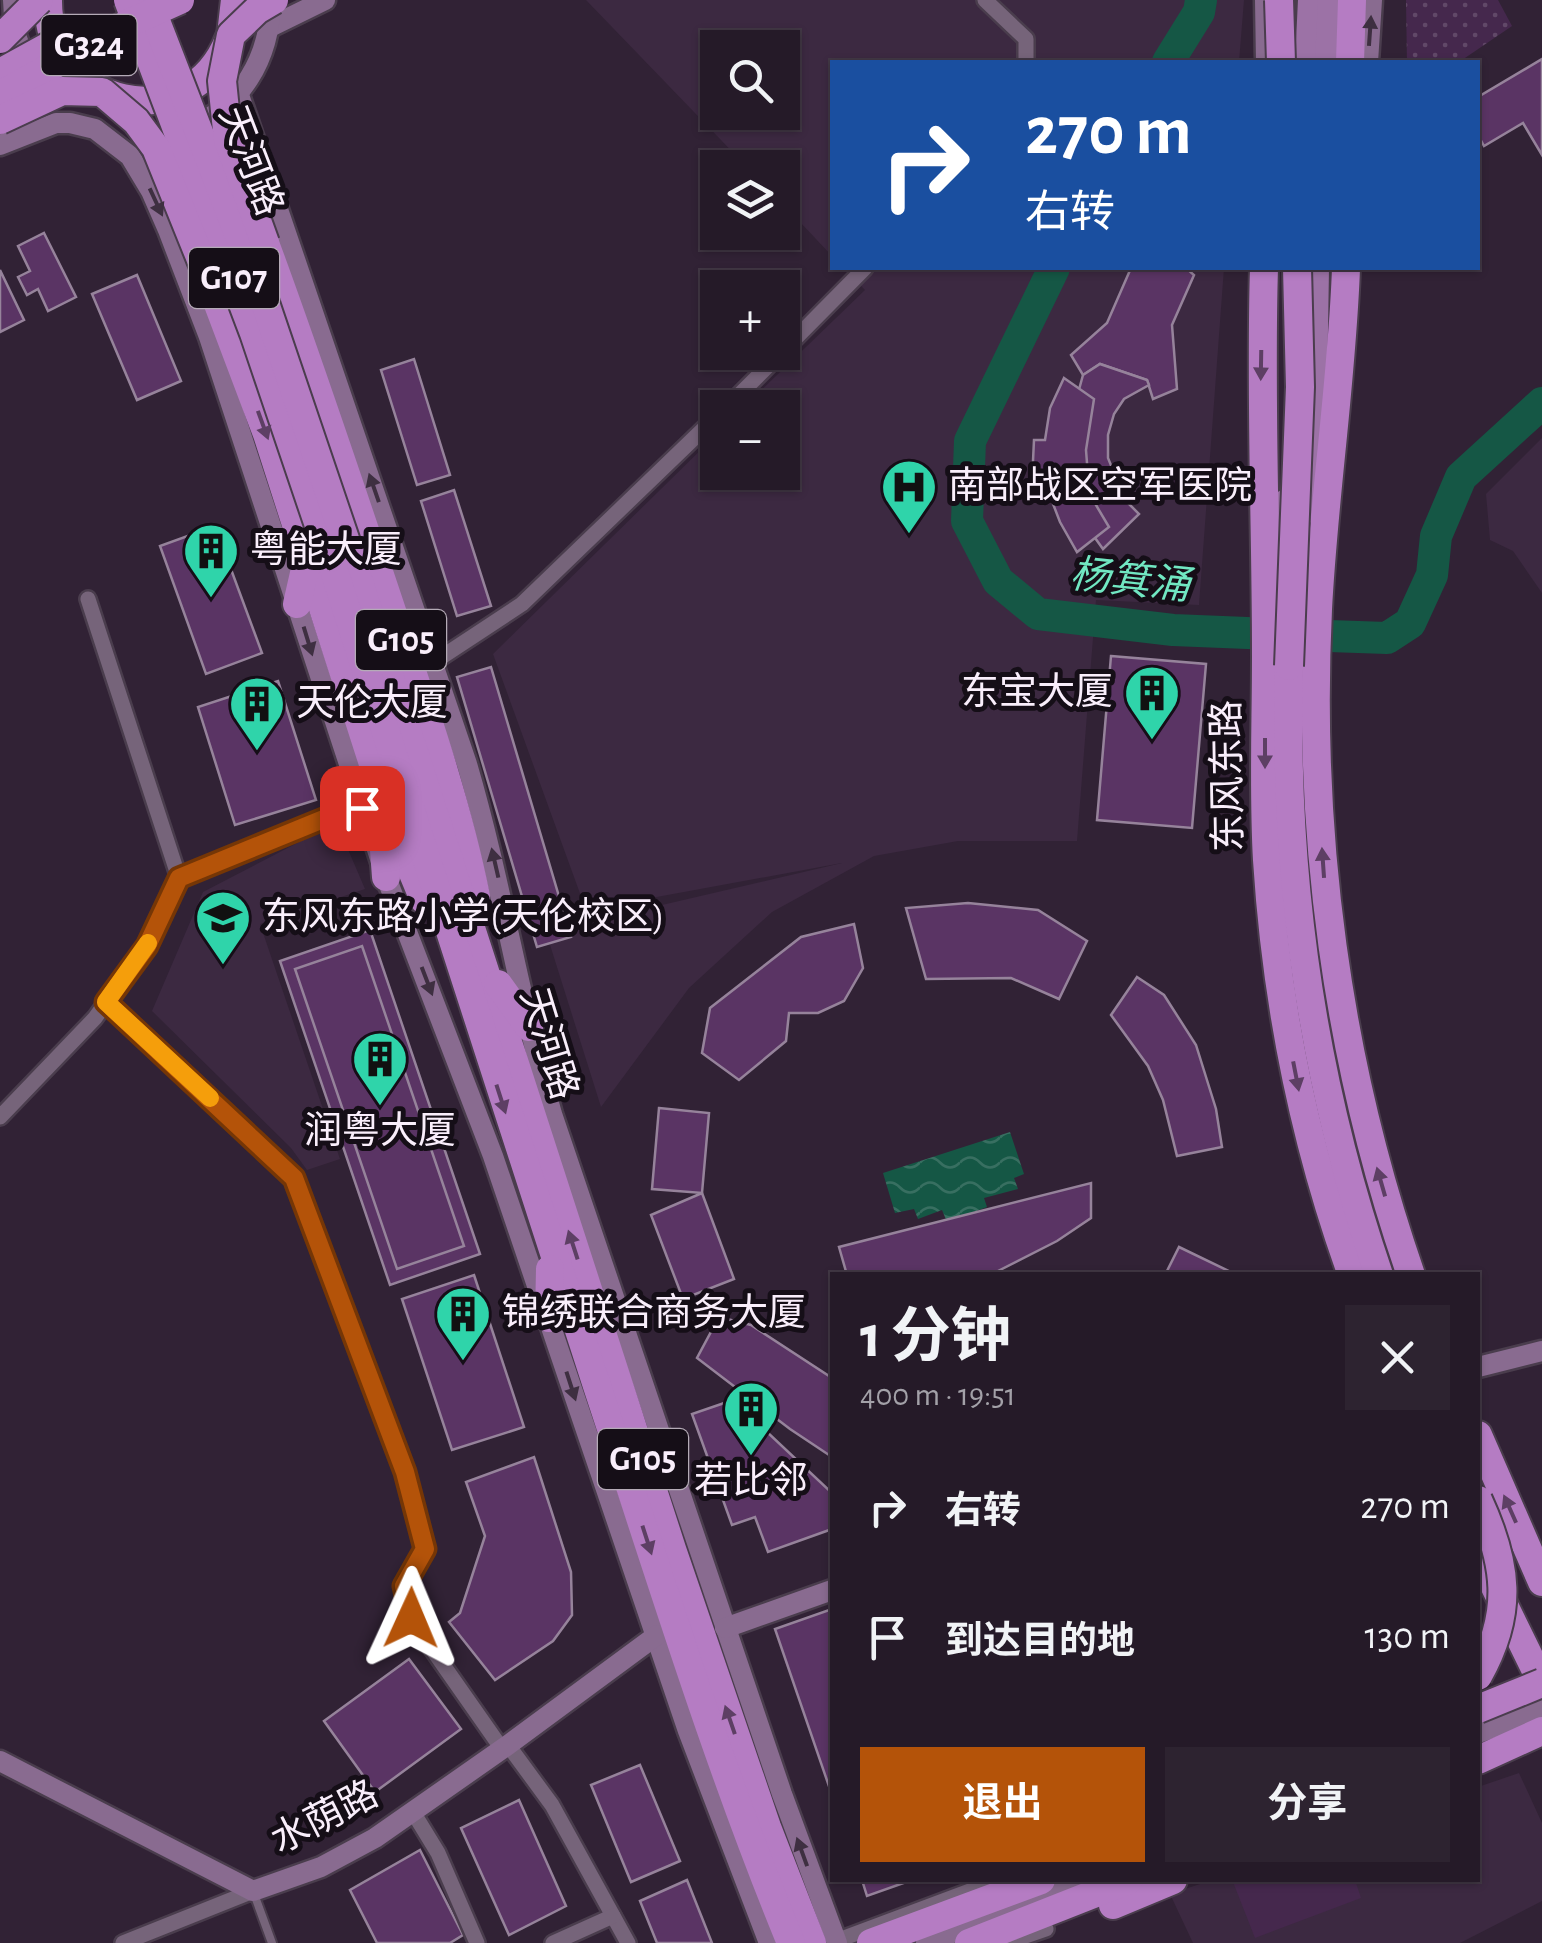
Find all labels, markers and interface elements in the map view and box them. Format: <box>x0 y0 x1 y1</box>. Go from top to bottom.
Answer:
road number: G324 <box>42 15 136 75</box>
one-way arrow <box>1363 15 1379 47</box>
map controls <box>700 30 800 490</box>
button: search <box>700 30 800 130</box>
text: 270 m <box>1025 97 1192 167</box>
street label: 天河路 <box>212 100 290 221</box>
icon: right <box>860 100 990 230</box>
button: layers <box>700 150 800 250</box>
one-way arrow <box>147 188 164 217</box>
text: 右转 <box>1025 191 1115 236</box>
road number: G107 <box>189 248 279 308</box>
button: + <box>700 270 800 370</box>
one-way arrow <box>1253 349 1269 381</box>
button: − <box>700 390 800 490</box>
one-way arrow <box>256 410 271 440</box>
hospital icon: 南部战区空军医院 <box>879 457 939 536</box>
place label: 南部战区空军医院 <box>948 465 1252 506</box>
one-way arrow <box>365 472 380 502</box>
building icon: 粤能大厦 <box>181 521 241 600</box>
place label: 粤能大厦 <box>250 529 402 570</box>
water label: 杨箕涌 <box>1068 553 1196 608</box>
road number: G105 <box>356 610 446 670</box>
one-way arrow <box>301 626 316 657</box>
building icon: 东宝大厦 <box>1122 663 1182 742</box>
place label: 东宝大厦 <box>961 671 1113 712</box>
building icon: 天伦大厦 <box>227 674 287 753</box>
place label: 天伦大厦 <box>296 683 448 723</box>
street label: 东风东路 <box>1206 700 1249 852</box>
one-way arrow <box>1257 738 1273 770</box>
pin <box>320 766 405 851</box>
icon: arrive <box>335 781 390 836</box>
one-way arrow <box>1315 847 1331 879</box>
one-way arrow <box>487 848 502 879</box>
school or university icon: 东风东路小学(天伦校区) <box>193 888 253 967</box>
place label: 东风东路小学(天伦校区) <box>262 896 665 937</box>
one-way arrow <box>420 966 436 996</box>
street label: 天河路 <box>513 983 585 1104</box>
building icon: 润粤大厦 <box>350 1029 410 1108</box>
one-way arrow <box>1289 1061 1305 1092</box>
one-way arrow <box>494 1084 509 1114</box>
place label: 润粤大厦 <box>304 1110 456 1151</box>
one-way arrow <box>1372 1167 1388 1198</box>
one-way arrow <box>565 1230 580 1260</box>
building icon: 锦绣联合商务大厦 <box>433 1284 493 1363</box>
place label: 锦绣联合商务大厦 <box>502 1292 806 1333</box>
button: close <box>1345 1305 1450 1410</box>
text: 1 分钟 <box>860 1308 1011 1368</box>
one-way arrow <box>564 1371 579 1402</box>
building icon: 若比邻 <box>721 1379 781 1458</box>
text: 400 m · 19:51 <box>860 1379 1016 1411</box>
road number: G105 <box>598 1429 688 1489</box>
place label: 若比邻 <box>694 1461 808 1501</box>
icon: right <box>860 1480 915 1535</box>
text: 270 m <box>1360 1488 1450 1526</box>
text: 右转 <box>945 1493 1021 1531</box>
one-way arrow <box>1502 1494 1518 1524</box>
one-way arrow <box>640 1526 655 1556</box>
position arrow <box>359 1566 463 1670</box>
icon: arrive <box>860 1610 915 1665</box>
text: 130 m <box>1365 1618 1450 1656</box>
text: 到达目的地 <box>945 1623 1135 1661</box>
one-way arrow <box>722 1705 737 1735</box>
button: 退出 <box>860 1747 1145 1862</box>
button: 分享 <box>1165 1747 1450 1862</box>
street label: 水荫路 <box>265 1773 384 1861</box>
one-way arrow <box>794 1836 809 1866</box>

